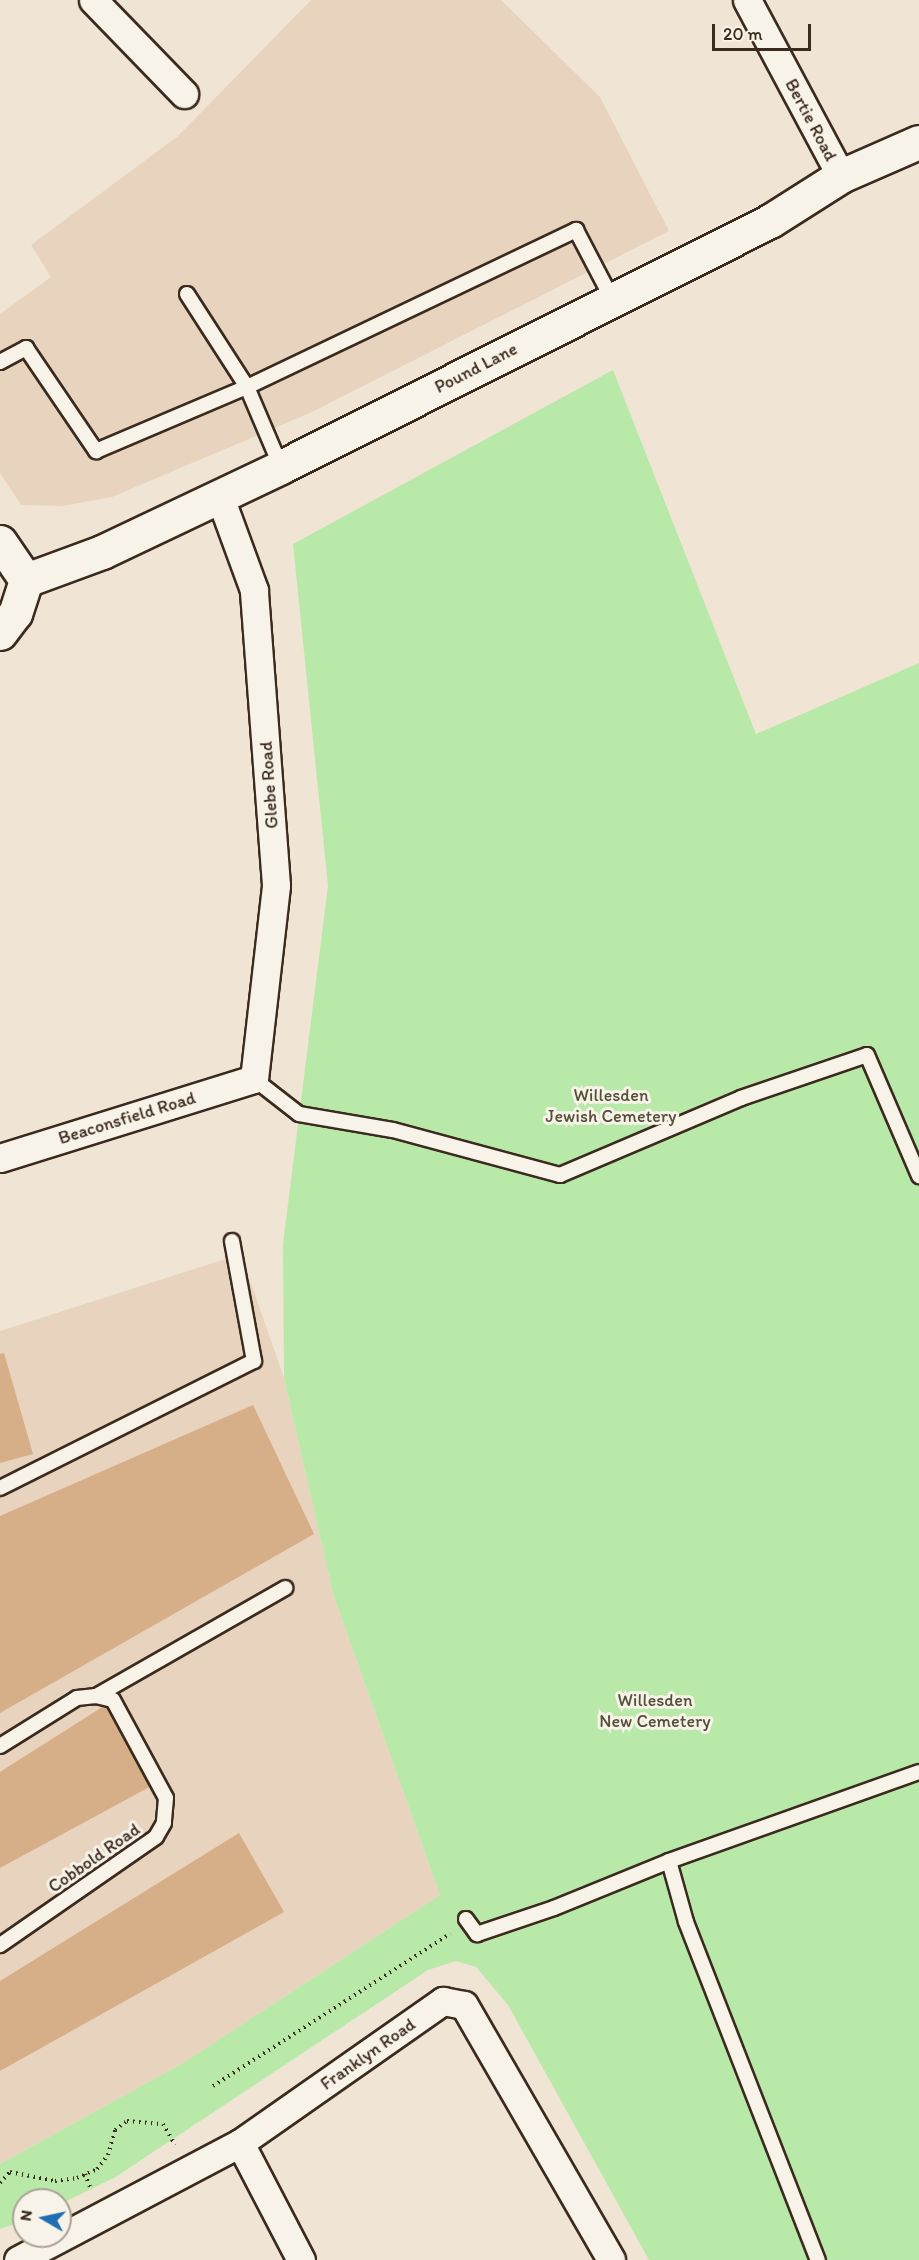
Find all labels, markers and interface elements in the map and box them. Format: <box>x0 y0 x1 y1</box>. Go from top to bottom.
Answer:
scale bar <box>715 12 814 50</box>
text: 20 m <box>723 23 763 45</box>
street label: Bertie Road <box>780 75 842 165</box>
street label: Pound Lane <box>431 338 521 398</box>
street label: Glebe Road <box>255 741 283 829</box>
park label: Willesden Jewish Cemetery <box>546 1085 676 1128</box>
street label: Beaconsfield Road <box>56 1087 198 1149</box>
park label: Willesden New Cemetery <box>599 1690 711 1732</box>
street label: Cobbold Road <box>44 1819 144 1897</box>
street label: Franklyn Road <box>316 2013 420 2095</box>
north arrow <box>12 2188 72 2248</box>
text: N <box>15 2209 36 2222</box>

